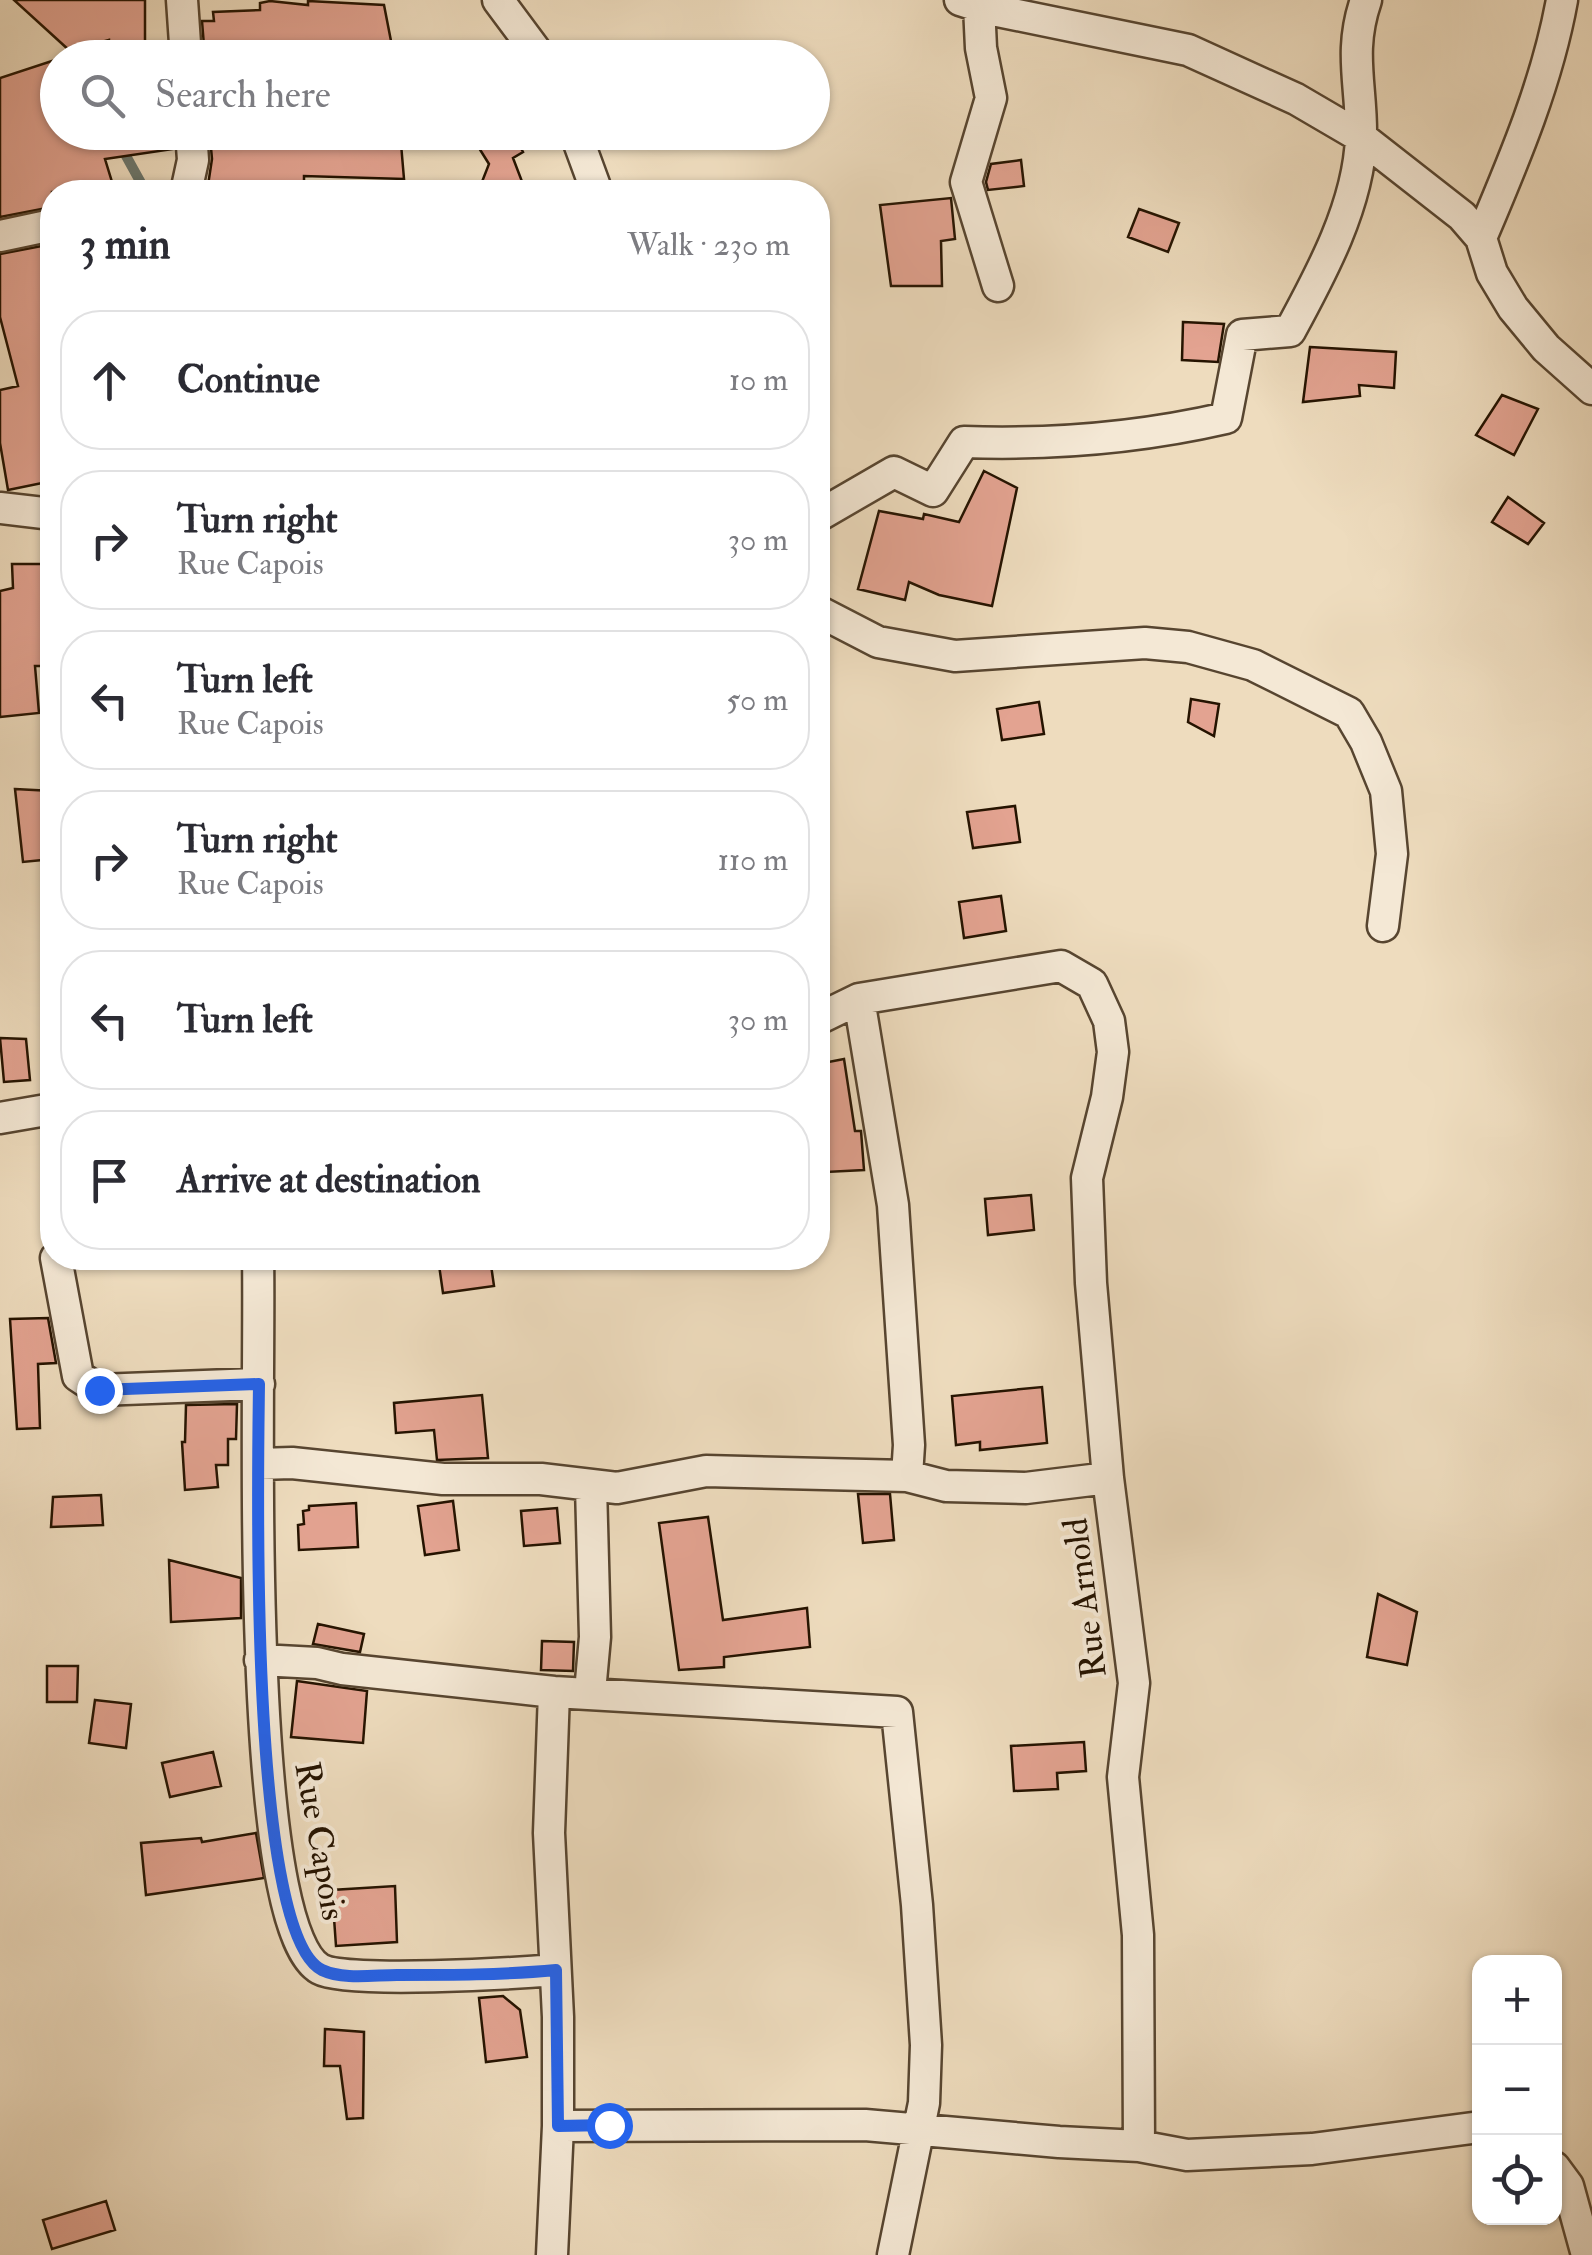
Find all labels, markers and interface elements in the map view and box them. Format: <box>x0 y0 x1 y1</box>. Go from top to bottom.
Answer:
search box <box>40 40 830 150</box>
icon: search <box>75 68 130 123</box>
text: Search here <box>155 71 331 119</box>
text: 3 min <box>80 219 170 271</box>
text: Walk · 230 m <box>627 225 790 265</box>
icon: ahead <box>82 353 137 408</box>
text: Continue <box>177 356 320 404</box>
text: 10 m <box>729 360 788 400</box>
text: Turn right <box>177 496 338 544</box>
icon: right <box>82 513 137 568</box>
text: 30 m <box>728 520 788 560</box>
text: Rue Capois <box>177 544 324 584</box>
text: Turn left <box>177 656 313 704</box>
icon: left <box>82 673 137 728</box>
text: 50 m <box>726 680 788 720</box>
text: Rue Capois <box>177 704 324 744</box>
text: Turn right <box>177 816 338 864</box>
icon: right <box>82 833 137 888</box>
text: 110 m <box>717 840 788 880</box>
text: Rue Capois <box>177 864 324 904</box>
icon: left <box>82 993 137 1048</box>
text: Turn left <box>177 996 313 1044</box>
text: 30 m <box>728 1000 788 1040</box>
icon: arrive <box>82 1153 137 1208</box>
text: Arrive at destination <box>177 1156 481 1204</box>
route end <box>77 1368 123 1414</box>
street label: Rue Arnold <box>1053 1516 1117 1680</box>
street label: Rue Capois <box>284 1758 356 1924</box>
map controls <box>1472 1955 1562 2225</box>
button: + <box>1472 1955 1562 2045</box>
button: − <box>1472 2045 1562 2135</box>
route start <box>587 2103 633 2149</box>
button: locate <box>1472 2135 1562 2225</box>

